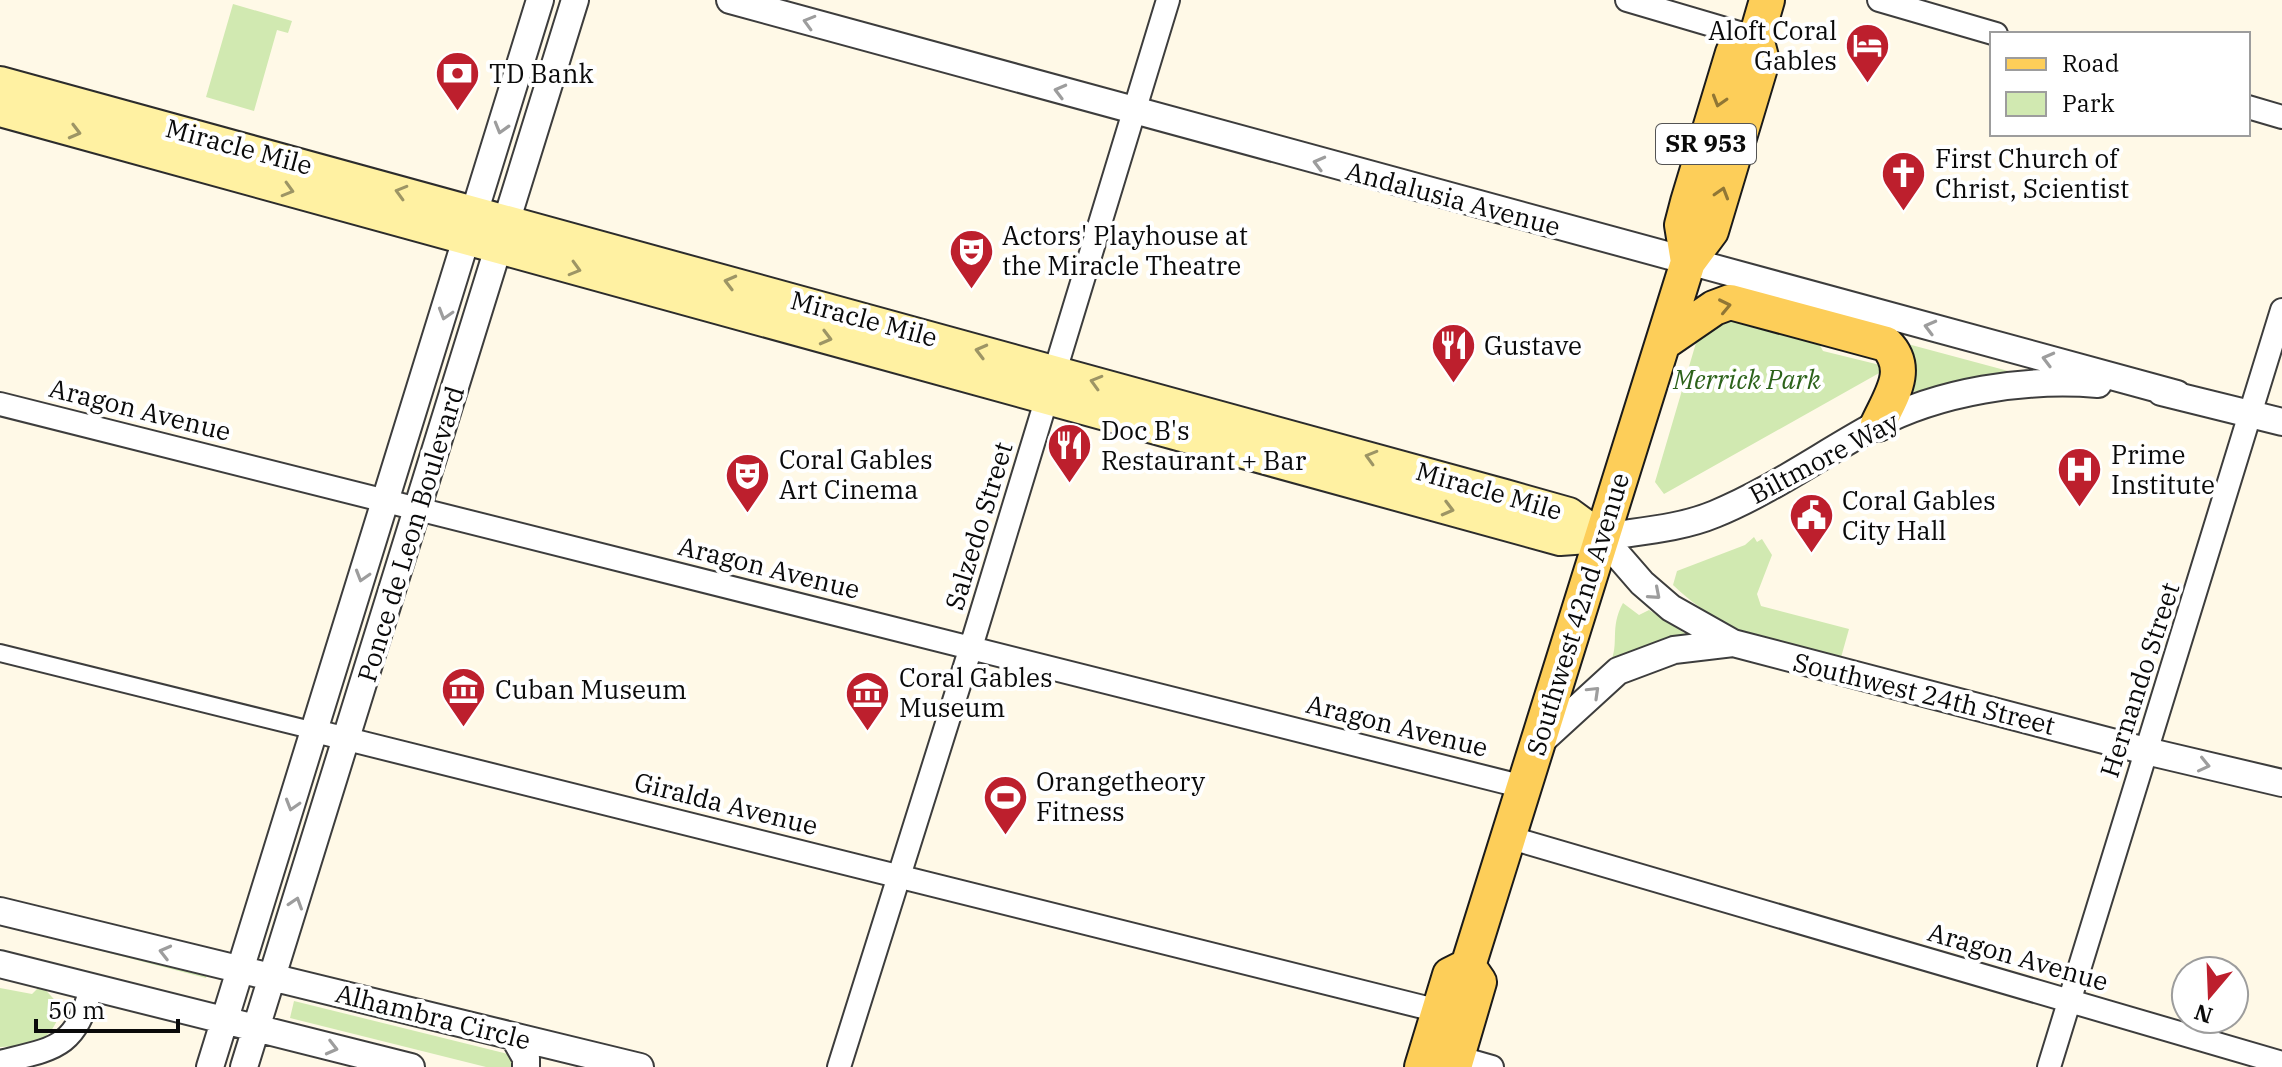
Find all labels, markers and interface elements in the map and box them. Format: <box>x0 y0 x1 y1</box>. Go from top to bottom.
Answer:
place label: Aloft Coral Gables <box>1708 13 1837 77</box>
one-way arrow <box>803 15 817 31</box>
hotel icon: Aloft Coral Gables <box>1844 22 1892 85</box>
legend <box>1990 32 2250 136</box>
text: Road <box>2062 47 2119 79</box>
bank icon: TD Bank <box>434 50 482 113</box>
place label: TD Bank <box>489 56 594 90</box>
one-way arrow <box>1054 84 1068 101</box>
text: Park <box>2062 87 2114 119</box>
one-way arrow <box>1712 94 1728 108</box>
street label: Miracle Mile <box>162 110 316 182</box>
one-way arrow <box>494 121 510 135</box>
one-way arrow <box>68 122 82 139</box>
road number: SR 953 <box>1656 124 1756 164</box>
place label: First Church of Christ, Scientist <box>1935 141 2129 205</box>
church icon: First Church of Christ, Scientist <box>1880 150 1928 213</box>
street label: Andalusia Avenue <box>1342 153 1564 243</box>
one-way arrow <box>1312 155 1326 172</box>
one-way arrow <box>280 180 294 197</box>
one-way arrow <box>395 185 409 201</box>
one-way arrow <box>1713 187 1729 201</box>
place label: Actors' Playhouse at the Miracle Theatre <box>1002 218 1248 282</box>
theatre icon: Actors' Playhouse at the Miracle Theatre <box>947 227 995 290</box>
one-way arrow <box>568 260 582 276</box>
one-way arrow <box>724 275 738 291</box>
street label: Miracle Mile <box>787 282 941 354</box>
one-way arrow <box>1718 298 1732 315</box>
one-way arrow <box>439 307 455 321</box>
one-way arrow <box>1924 320 1938 337</box>
restaurant icon: Gustave <box>1429 322 1477 385</box>
place label: Gustave <box>1484 328 1582 362</box>
one-way arrow <box>818 329 832 345</box>
one-way arrow <box>974 344 988 360</box>
one-way arrow <box>2042 352 2056 368</box>
park label: Merrick Park <box>1672 362 1821 396</box>
street label: Aragon Avenue <box>46 370 235 448</box>
one-way arrow <box>1089 375 1103 392</box>
street label: Ponce de Leon Boulevard <box>349 382 471 686</box>
street label: Biltmore Way <box>1743 403 1904 511</box>
place label: Doc B's Restaurant + Bar <box>1101 413 1307 477</box>
restaurant icon: Doc B's Restaurant + Bar <box>1046 422 1094 485</box>
place label: Prime Institute <box>2111 437 2215 501</box>
street label: Salzedo Street <box>936 438 1020 614</box>
place label: Coral Gables Art Cinema <box>779 442 933 506</box>
hospital icon: Prime Institute <box>2056 446 2104 509</box>
one-way arrow <box>1365 450 1379 467</box>
theatre icon: Coral Gables Art Cinema <box>724 451 772 514</box>
street label: Miracle Mile <box>1412 453 1566 527</box>
street label: Southwest 42nd Avenue <box>1518 468 1636 759</box>
place label: Coral Gables City Hall <box>1842 483 1996 547</box>
public building icon: Coral Gables City Hall <box>1787 492 1835 555</box>
one-way arrow <box>1440 500 1454 516</box>
street label: Aragon Avenue <box>675 528 864 606</box>
one-way arrow <box>355 568 371 582</box>
street label: Hernando Street <box>2092 578 2187 781</box>
one-way arrow <box>1645 584 1660 599</box>
street label: Southwest 24th Street <box>1790 644 2059 742</box>
place label: Coral Gables Museum <box>899 660 1053 724</box>
museum icon: Cuban Museum <box>440 666 488 729</box>
museum icon: Coral Gables Museum <box>844 669 892 732</box>
place label: Cuban Museum <box>495 672 687 706</box>
street label: Aragon Avenue <box>1303 686 1492 764</box>
one-way arrow <box>1585 687 1599 702</box>
one-way arrow <box>2197 756 2211 773</box>
street label: Giralda Avenue <box>631 764 822 842</box>
place label: Orangetheory Fitness <box>1036 764 1205 828</box>
sports icon: Orangetheory Fitness <box>981 773 1029 836</box>
one-way arrow <box>285 798 301 812</box>
one-way arrow <box>286 897 302 911</box>
street label: Aragon Avenue <box>1924 914 2112 998</box>
one-way arrow <box>159 944 172 961</box>
north arrow <box>2170 955 2250 1035</box>
street label: Alhambra Circle <box>332 975 534 1057</box>
scale bar <box>36 983 178 1033</box>
text: 50 m <box>48 994 105 1026</box>
text: N <box>2190 998 2216 1031</box>
one-way arrow <box>325 1039 339 1056</box>

